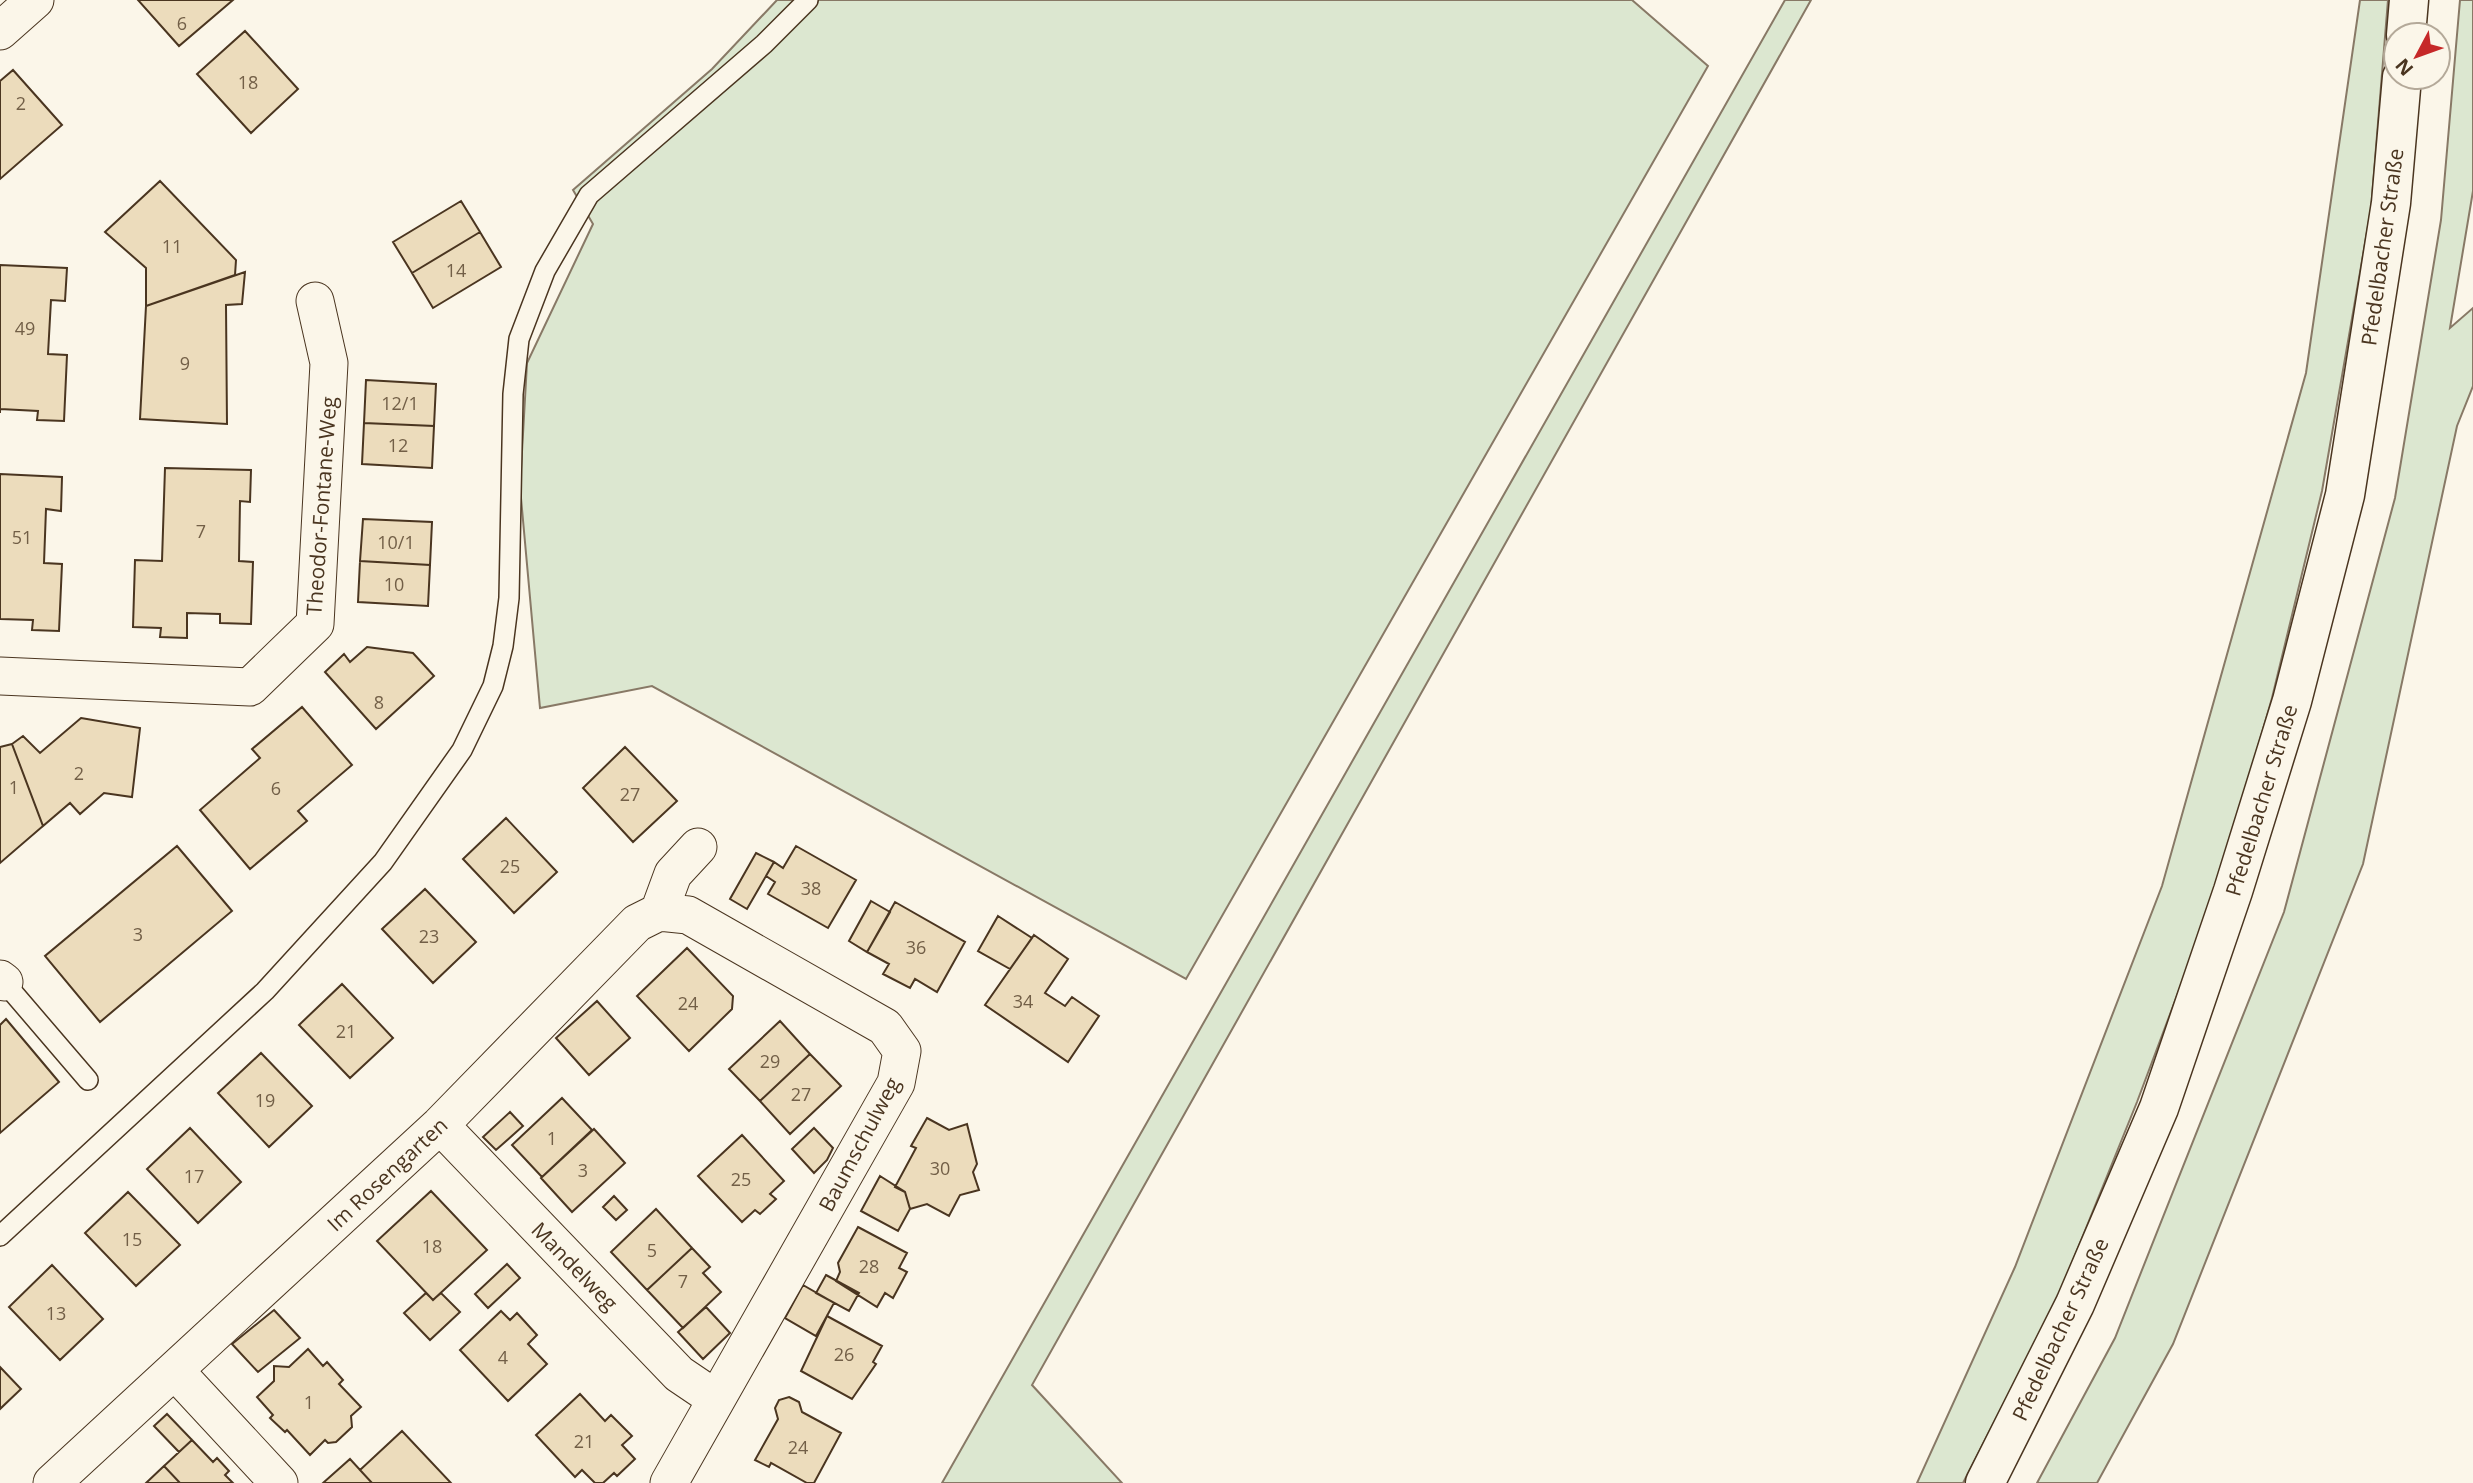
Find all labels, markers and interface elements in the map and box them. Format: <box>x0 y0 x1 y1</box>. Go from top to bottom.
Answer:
house number: 6 <box>177 11 187 35</box>
north arrow <box>2382 21 2452 91</box>
text: N <box>2389 53 2419 82</box>
house number: 18 <box>238 70 258 94</box>
house number: 2 <box>16 91 26 115</box>
street label: Pfedelbacher Straße <box>2354 147 2410 347</box>
house number: 11 <box>162 234 182 258</box>
house number: 14 <box>446 258 466 282</box>
house number: 49 <box>15 316 35 340</box>
house number: 9 <box>180 351 190 375</box>
house number: 12/1 <box>381 391 419 415</box>
street label: Theodor-Fontane-Weg <box>299 396 343 616</box>
house number: 12 <box>388 433 408 457</box>
house number: 7 <box>196 519 206 543</box>
house number: 51 <box>12 525 32 549</box>
house number: 10/1 <box>377 530 415 554</box>
house number: 10 <box>384 572 404 596</box>
house number: 8 <box>374 690 384 714</box>
street label: Pfedelbacher Straße <box>2219 701 2303 899</box>
house number: 2 <box>74 761 84 785</box>
house number: 1 <box>9 775 19 799</box>
house number: 6 <box>271 776 281 800</box>
house number: 27 <box>620 782 640 806</box>
house number: 25 <box>500 854 520 878</box>
house number: 38 <box>801 876 821 900</box>
house number: 3 <box>133 922 143 946</box>
house number: 23 <box>419 924 439 948</box>
house number: 36 <box>906 935 926 959</box>
house number: 34 <box>1013 989 1033 1013</box>
house number: 24 <box>678 991 698 1015</box>
house number: 21 <box>336 1019 356 1043</box>
house number: 29 <box>760 1049 780 1073</box>
street label: Baumschulweg <box>812 1072 906 1216</box>
house number: 27 <box>791 1082 811 1106</box>
house number: 19 <box>255 1088 275 1112</box>
street label: Im Rosengarten <box>321 1111 453 1237</box>
house number: 1 <box>547 1126 557 1150</box>
house number: 30 <box>930 1156 950 1180</box>
house number: 3 <box>578 1158 588 1182</box>
house number: 17 <box>184 1164 204 1188</box>
house number: 25 <box>731 1167 751 1191</box>
street label: Mandelweg <box>526 1216 624 1316</box>
house number: 15 <box>122 1227 142 1251</box>
street label: Pfedelbacher Straße <box>2005 1233 2115 1425</box>
house number: 18 <box>422 1234 442 1258</box>
house number: 5 <box>647 1238 657 1262</box>
house number: 28 <box>859 1254 879 1278</box>
house number: 7 <box>678 1269 688 1293</box>
house number: 13 <box>46 1301 66 1325</box>
house number: 26 <box>834 1342 854 1366</box>
house number: 4 <box>498 1345 508 1369</box>
house number: 1 <box>304 1390 314 1414</box>
house number: 21 <box>574 1429 594 1453</box>
house number: 24 <box>788 1435 808 1459</box>

